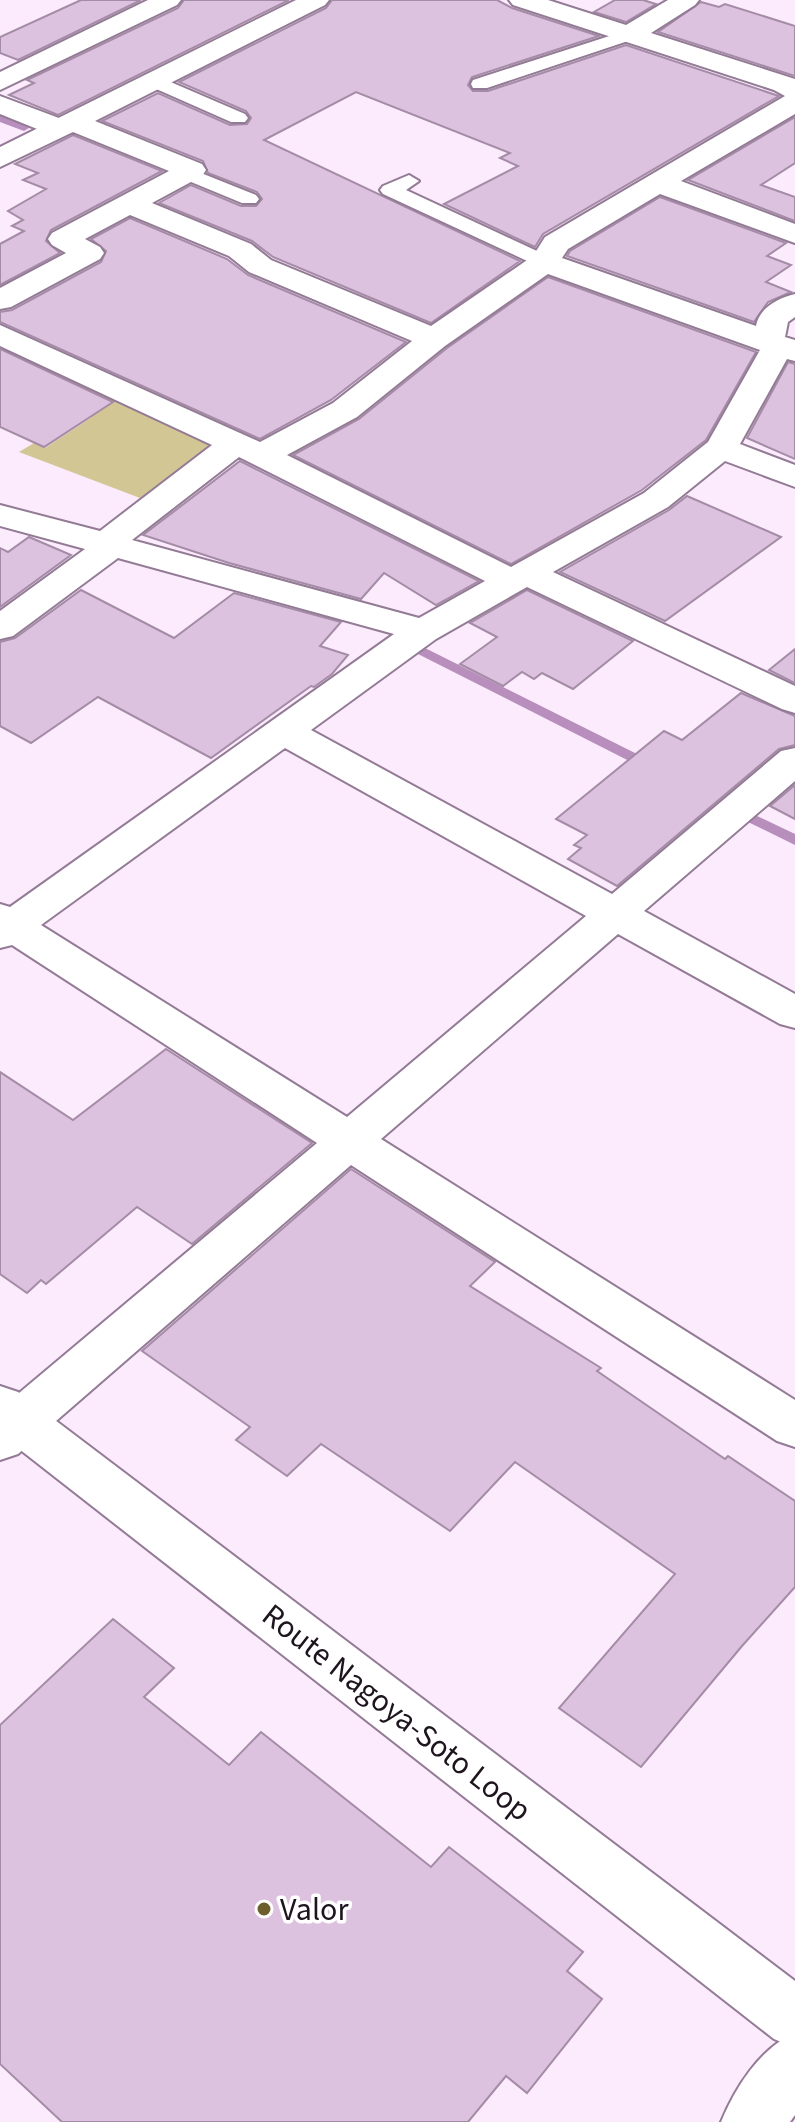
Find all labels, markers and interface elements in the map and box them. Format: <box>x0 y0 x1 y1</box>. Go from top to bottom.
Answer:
street label: Route Nagoya-Soto Loop <box>252 1593 541 1833</box>
place label: Valor <box>280 1887 349 1933</box>
marker: Valor <box>255 1900 273 1918</box>

